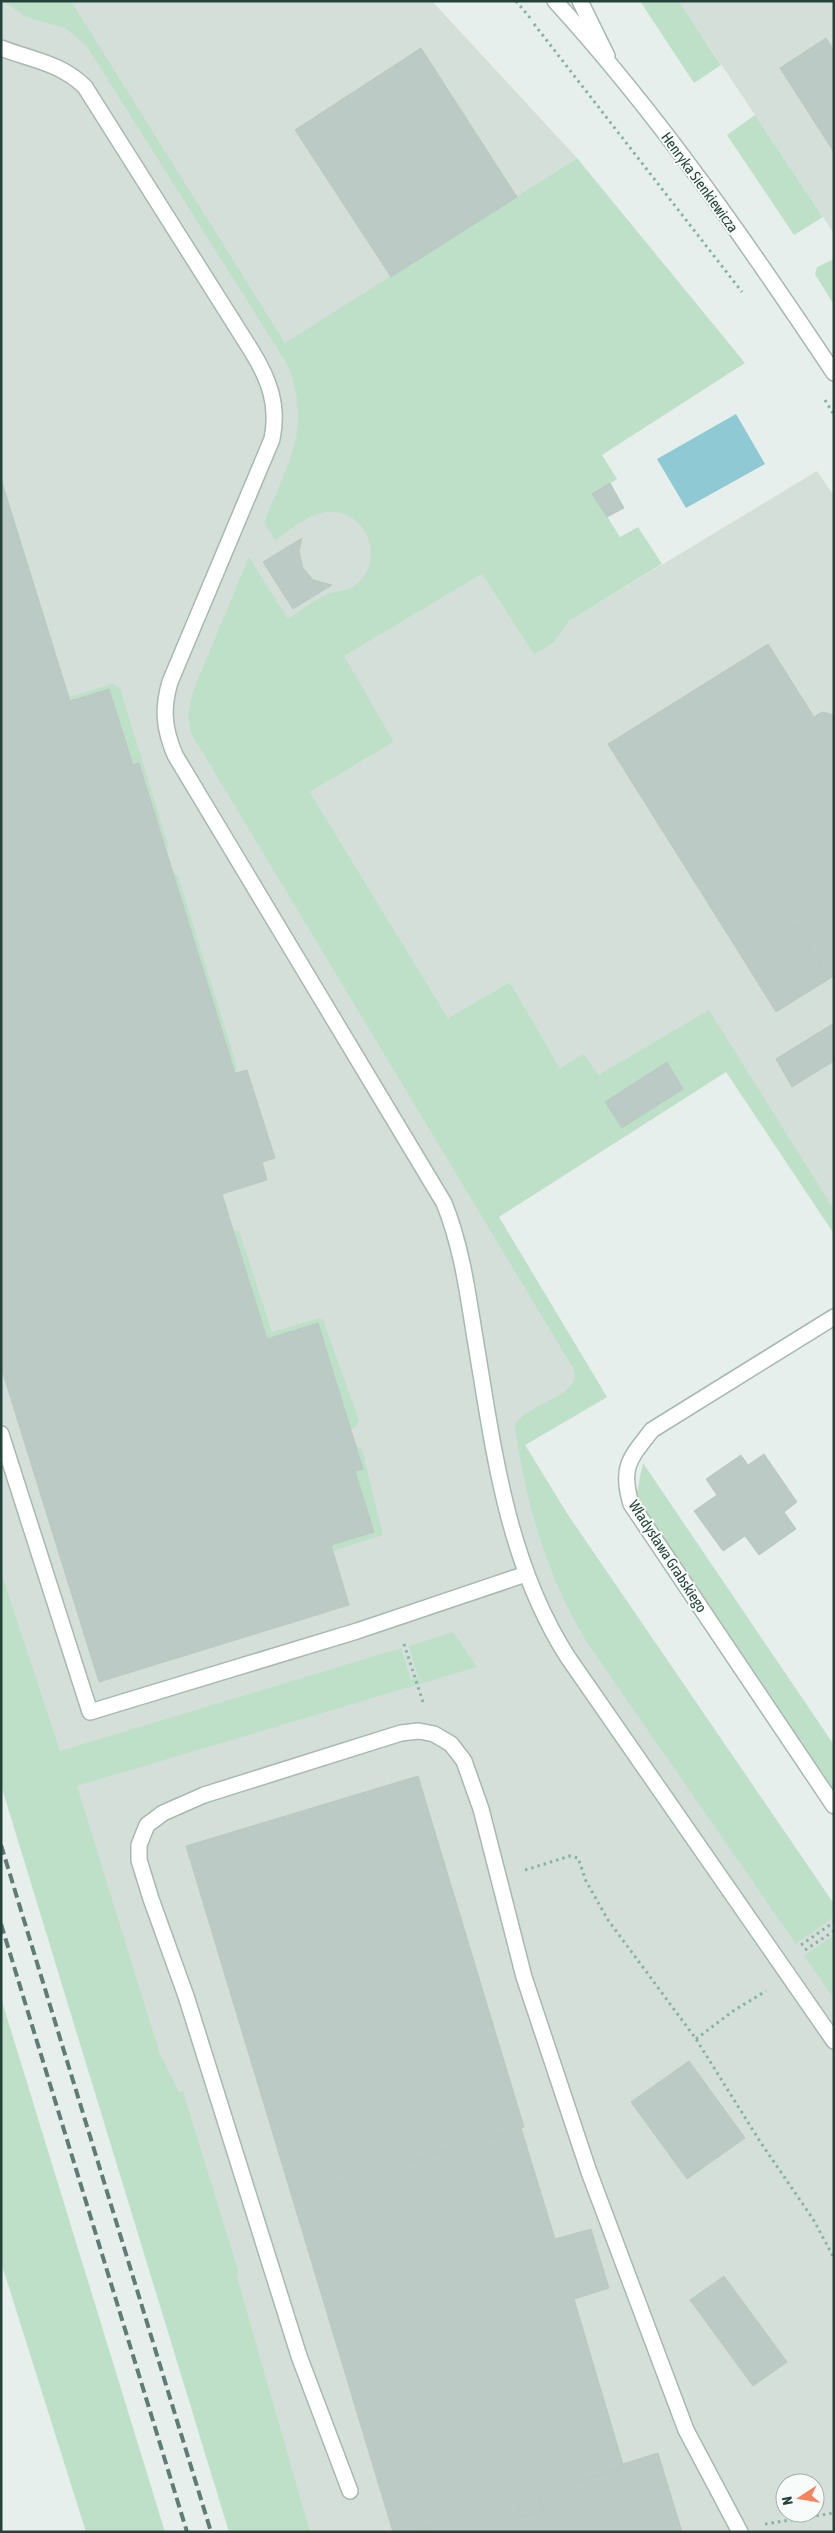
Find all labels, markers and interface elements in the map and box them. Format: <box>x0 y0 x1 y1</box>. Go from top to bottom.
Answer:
street label: Henryka Sienkiewicza <box>658 129 742 235</box>
street label: Władysława Grabskiego <box>625 1497 711 1615</box>
north arrow <box>775 2473 825 2523</box>
text: N <box>779 2495 796 2506</box>

